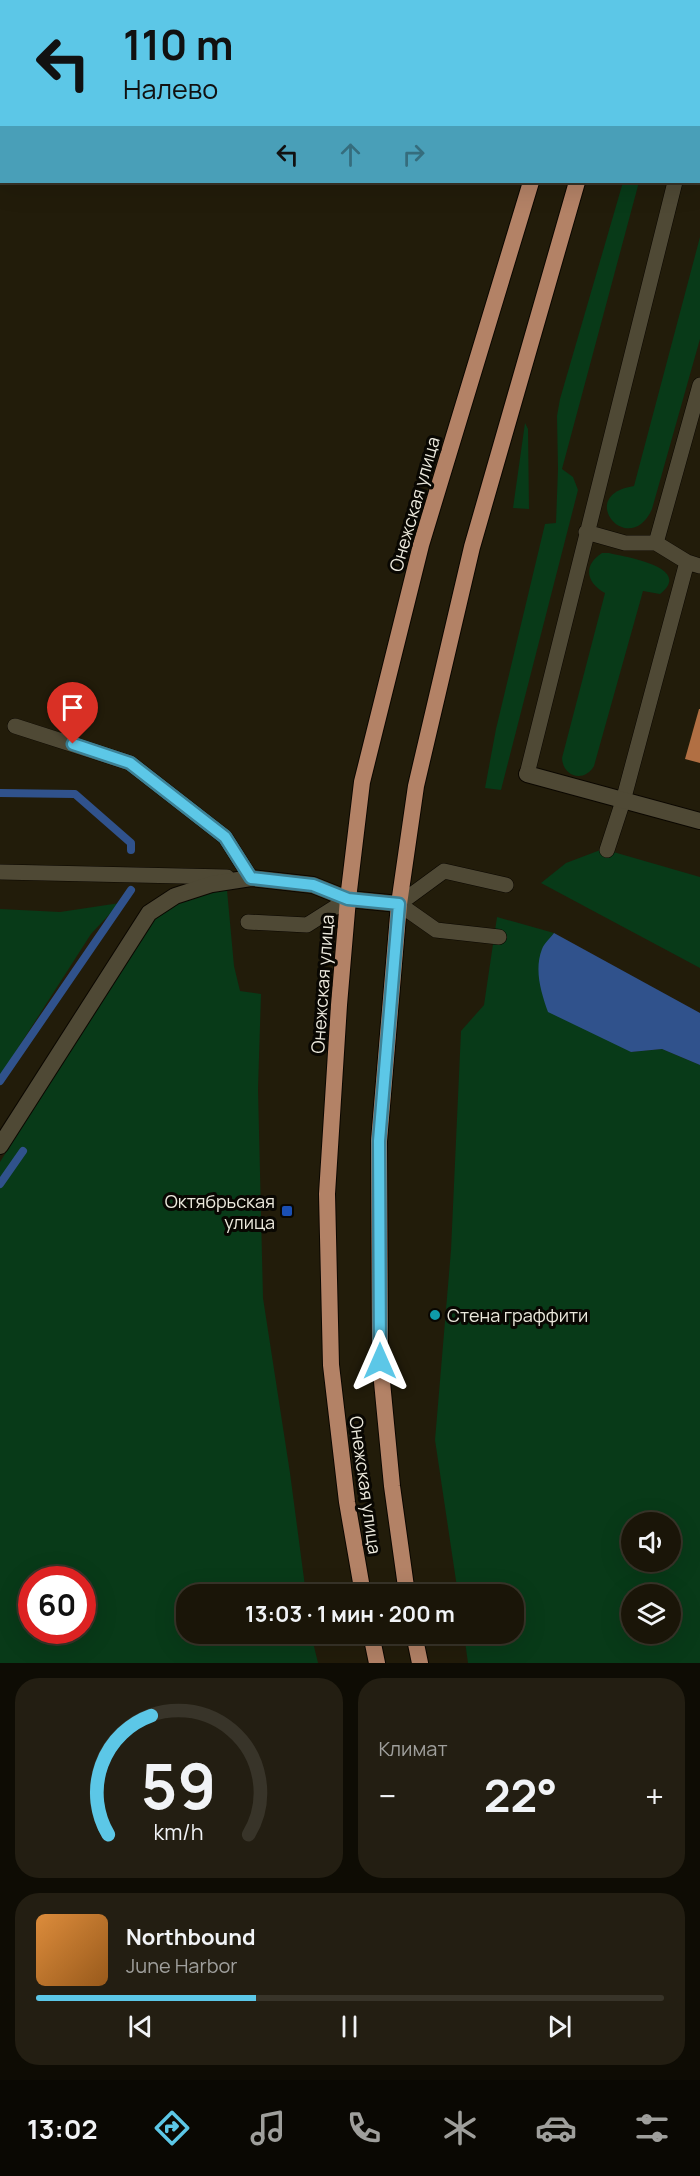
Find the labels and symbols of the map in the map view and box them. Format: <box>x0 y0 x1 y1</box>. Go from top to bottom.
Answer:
street label: Онежская улица <box>383 434 445 574</box>
pin <box>47 682 98 744</box>
street label: Онежская улица <box>305 914 339 1054</box>
place label: Октябрьская улица <box>165 1189 275 1234</box>
marker: Октябрьская улица <box>280 1204 294 1218</box>
place label: Стена граффити <box>447 1303 588 1327</box>
marker: Стена граффити <box>428 1308 442 1322</box>
position arrow <box>348 1329 412 1393</box>
street label: Онежская улица <box>344 1414 388 1556</box>
speed limit sign: 60 <box>18 1566 96 1644</box>

